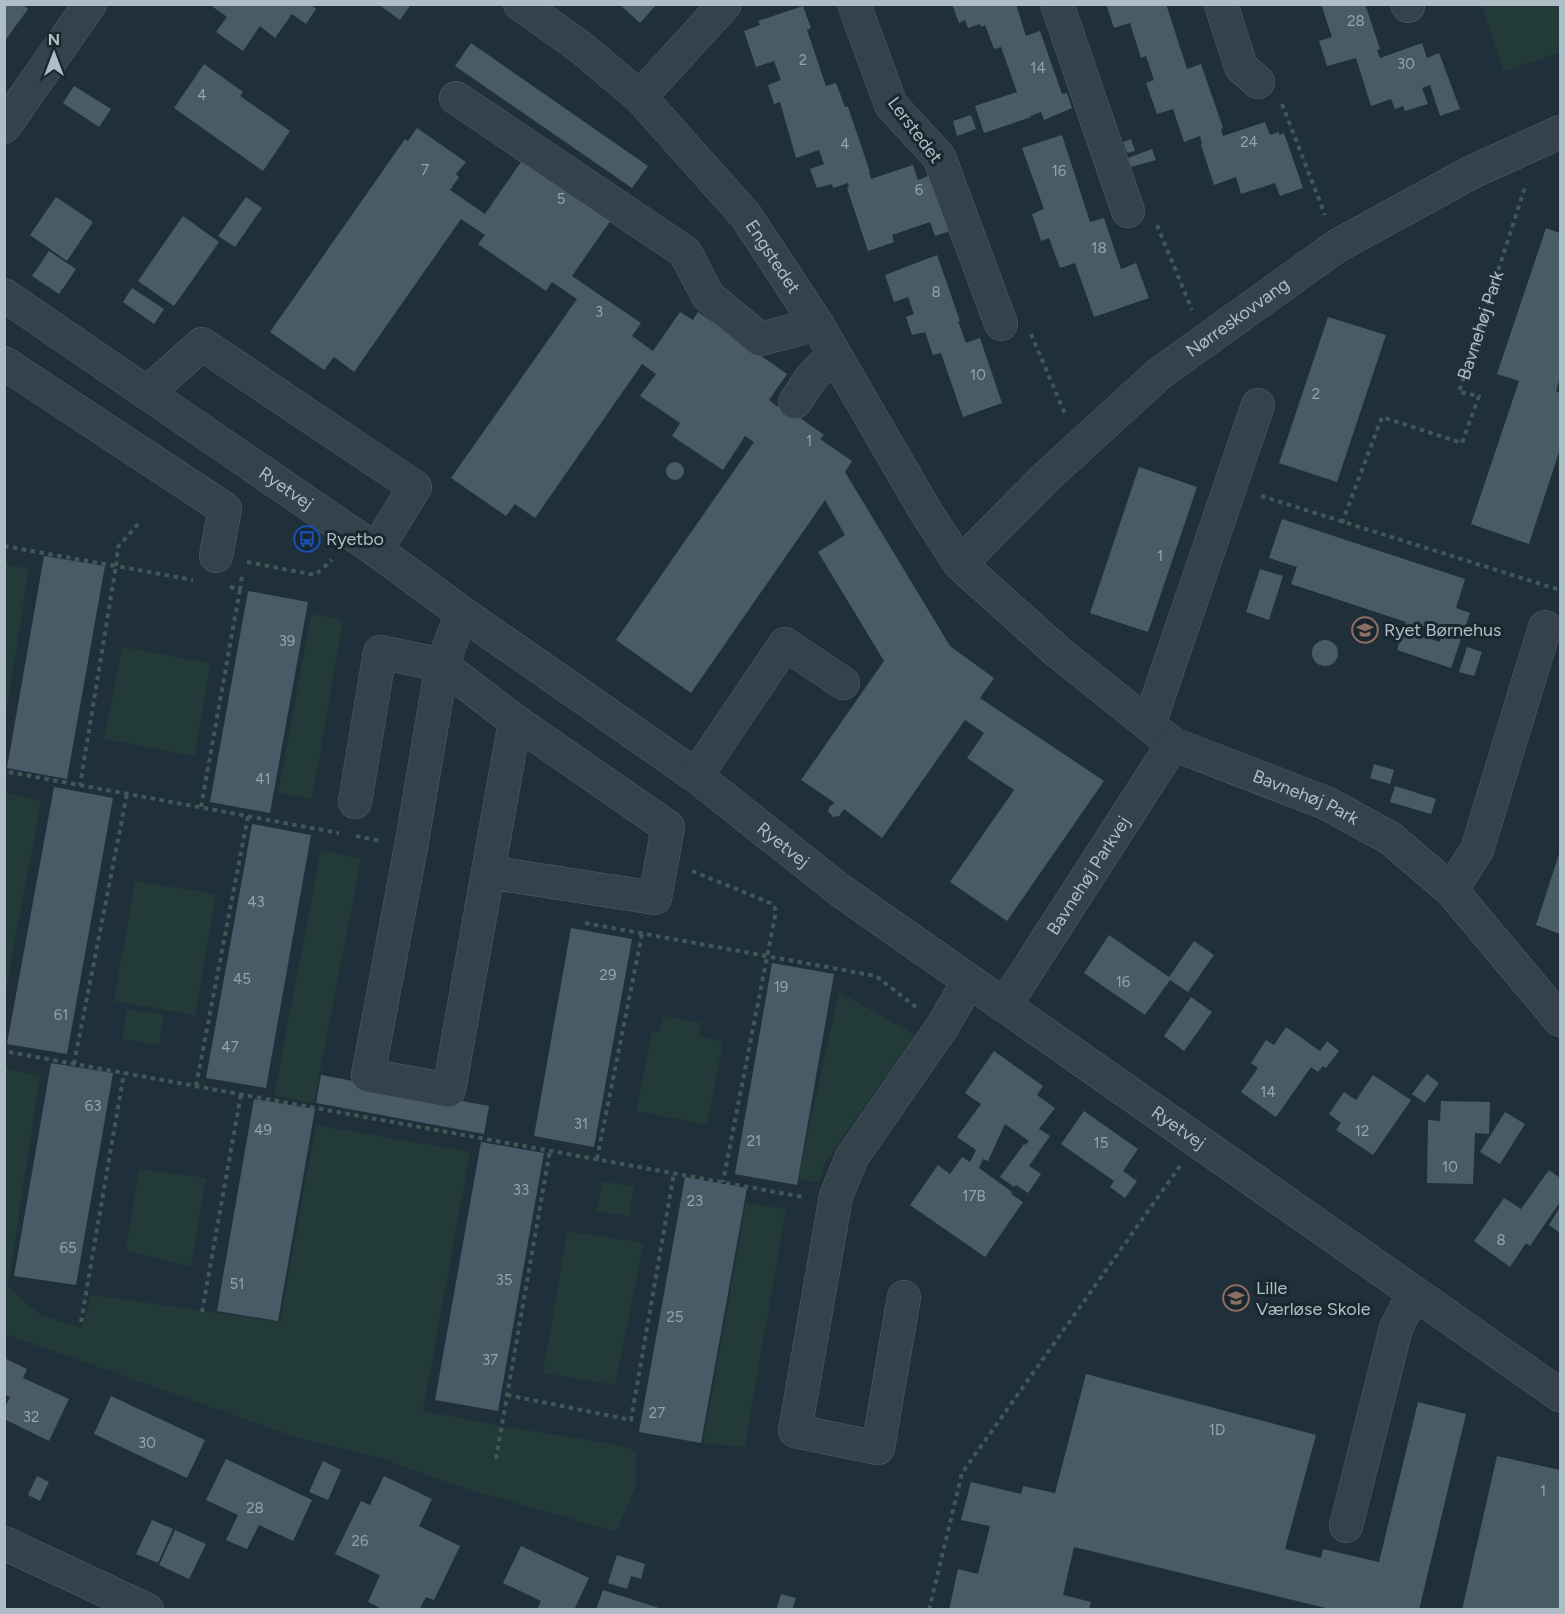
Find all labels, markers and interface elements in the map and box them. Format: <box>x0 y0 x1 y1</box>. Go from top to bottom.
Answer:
house number: 28 <box>1347 12 1365 30</box>
north arrow <box>24 24 84 84</box>
text: N <box>48 30 60 49</box>
house number: 2 <box>799 51 807 69</box>
house number: 30 <box>1397 55 1415 73</box>
house number: 14 <box>1030 59 1046 77</box>
house number: 4 <box>197 86 207 104</box>
street label: Lerstedet <box>883 92 947 168</box>
house number: 24 <box>1240 133 1258 151</box>
house number: 4 <box>840 135 850 153</box>
house number: 7 <box>421 161 429 179</box>
house number: 16 <box>1052 162 1067 180</box>
house number: 6 <box>915 181 924 199</box>
house number: 5 <box>557 190 565 208</box>
street label: Engstedet <box>741 216 805 298</box>
house number: 18 <box>1091 239 1107 257</box>
street label: Bavnehøj Park <box>1453 268 1508 382</box>
street label: Nørreskovvang <box>1182 273 1293 362</box>
house number: 8 <box>931 283 941 301</box>
house number: 3 <box>595 303 603 321</box>
house number: 10 <box>970 366 986 384</box>
house number: 2 <box>1312 385 1320 403</box>
house number: 1 <box>806 432 812 450</box>
street label: Ryetvej <box>255 462 317 515</box>
bus stop icon: Ryetbo <box>292 524 322 554</box>
place label: Ryetbo <box>326 528 384 550</box>
house number: 1 <box>1157 547 1163 565</box>
school or university icon: Ryet Børnehus <box>1350 615 1380 645</box>
place label: Ryet Børnehus <box>1384 619 1501 641</box>
house number: 39 <box>279 632 295 650</box>
street label: Bavnehøj Park <box>1250 765 1363 830</box>
house number: 41 <box>255 770 271 788</box>
street label: Bavnehøj Parkvej <box>1042 812 1135 939</box>
street label: Ryetvej <box>752 818 814 873</box>
house number: 43 <box>247 893 265 911</box>
house number: 29 <box>600 966 616 984</box>
house number: 45 <box>233 970 251 988</box>
house number: 16 <box>1116 973 1131 991</box>
house number: 19 <box>774 978 788 996</box>
house number: 61 <box>54 1006 68 1024</box>
house number: 47 <box>221 1038 239 1056</box>
house number: 14 <box>1260 1083 1276 1101</box>
house number: 63 <box>85 1097 101 1115</box>
street label: Ryetvej <box>1147 1101 1210 1154</box>
house number: 31 <box>574 1115 588 1133</box>
house number: 49 <box>254 1121 272 1139</box>
house number: 12 <box>1355 1122 1369 1140</box>
house number: 21 <box>747 1132 761 1150</box>
house number: 15 <box>1094 1134 1108 1152</box>
house number: 10 <box>1442 1158 1458 1176</box>
house number: 33 <box>513 1181 529 1199</box>
house number: 17B <box>962 1187 986 1205</box>
house number: 23 <box>687 1192 703 1210</box>
house number: 8 <box>1496 1231 1506 1249</box>
house number: 65 <box>59 1239 77 1257</box>
house number: 35 <box>496 1271 512 1289</box>
house number: 51 <box>230 1275 244 1293</box>
place label: Lille Værløse Skole <box>1256 1277 1371 1320</box>
school or university icon: Lille Værløse Skole <box>1221 1283 1251 1313</box>
house number: 25 <box>666 1308 684 1326</box>
house number: 37 <box>482 1351 498 1369</box>
house number: 27 <box>649 1404 665 1422</box>
house number: 32 <box>23 1408 39 1426</box>
house number: 1D <box>1209 1421 1225 1439</box>
house number: 30 <box>138 1434 156 1452</box>
house number: 1 <box>1540 1482 1546 1500</box>
house number: 28 <box>246 1499 264 1517</box>
house number: 26 <box>352 1532 369 1550</box>

